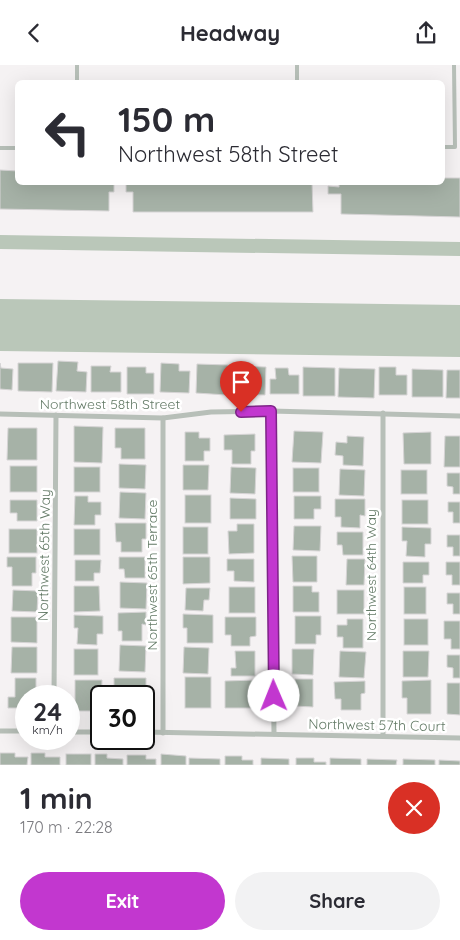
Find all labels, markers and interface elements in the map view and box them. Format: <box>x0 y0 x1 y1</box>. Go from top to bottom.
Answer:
icon: back <box>20 19 48 47</box>
text: Headway <box>180 19 280 47</box>
icon: share <box>412 19 440 47</box>
text: 150 m <box>118 97 215 141</box>
icon: left <box>35 100 100 165</box>
text: Northwest 58th Street <box>118 140 338 168</box>
pin <box>220 361 262 412</box>
icon: arrive <box>227 368 255 396</box>
street label: Northwest 58th Street <box>40 395 180 413</box>
street label: Northwest 65th Way <box>34 489 54 621</box>
street label: Northwest 65th Terrace <box>143 499 161 650</box>
street label: Northwest 64th Way <box>362 509 380 641</box>
position arrow <box>247 669 299 721</box>
speed limit sign: 30 <box>90 685 155 750</box>
text: 24 <box>33 696 62 727</box>
street label: Northwest 57th Court <box>308 715 446 735</box>
text: km/h <box>32 722 63 737</box>
text: 1 min <box>20 779 93 817</box>
button: close <box>388 782 440 834</box>
text: 170 m · 22:28 <box>20 817 113 837</box>
button: Exit <box>20 872 225 930</box>
button: Share <box>235 872 440 930</box>

